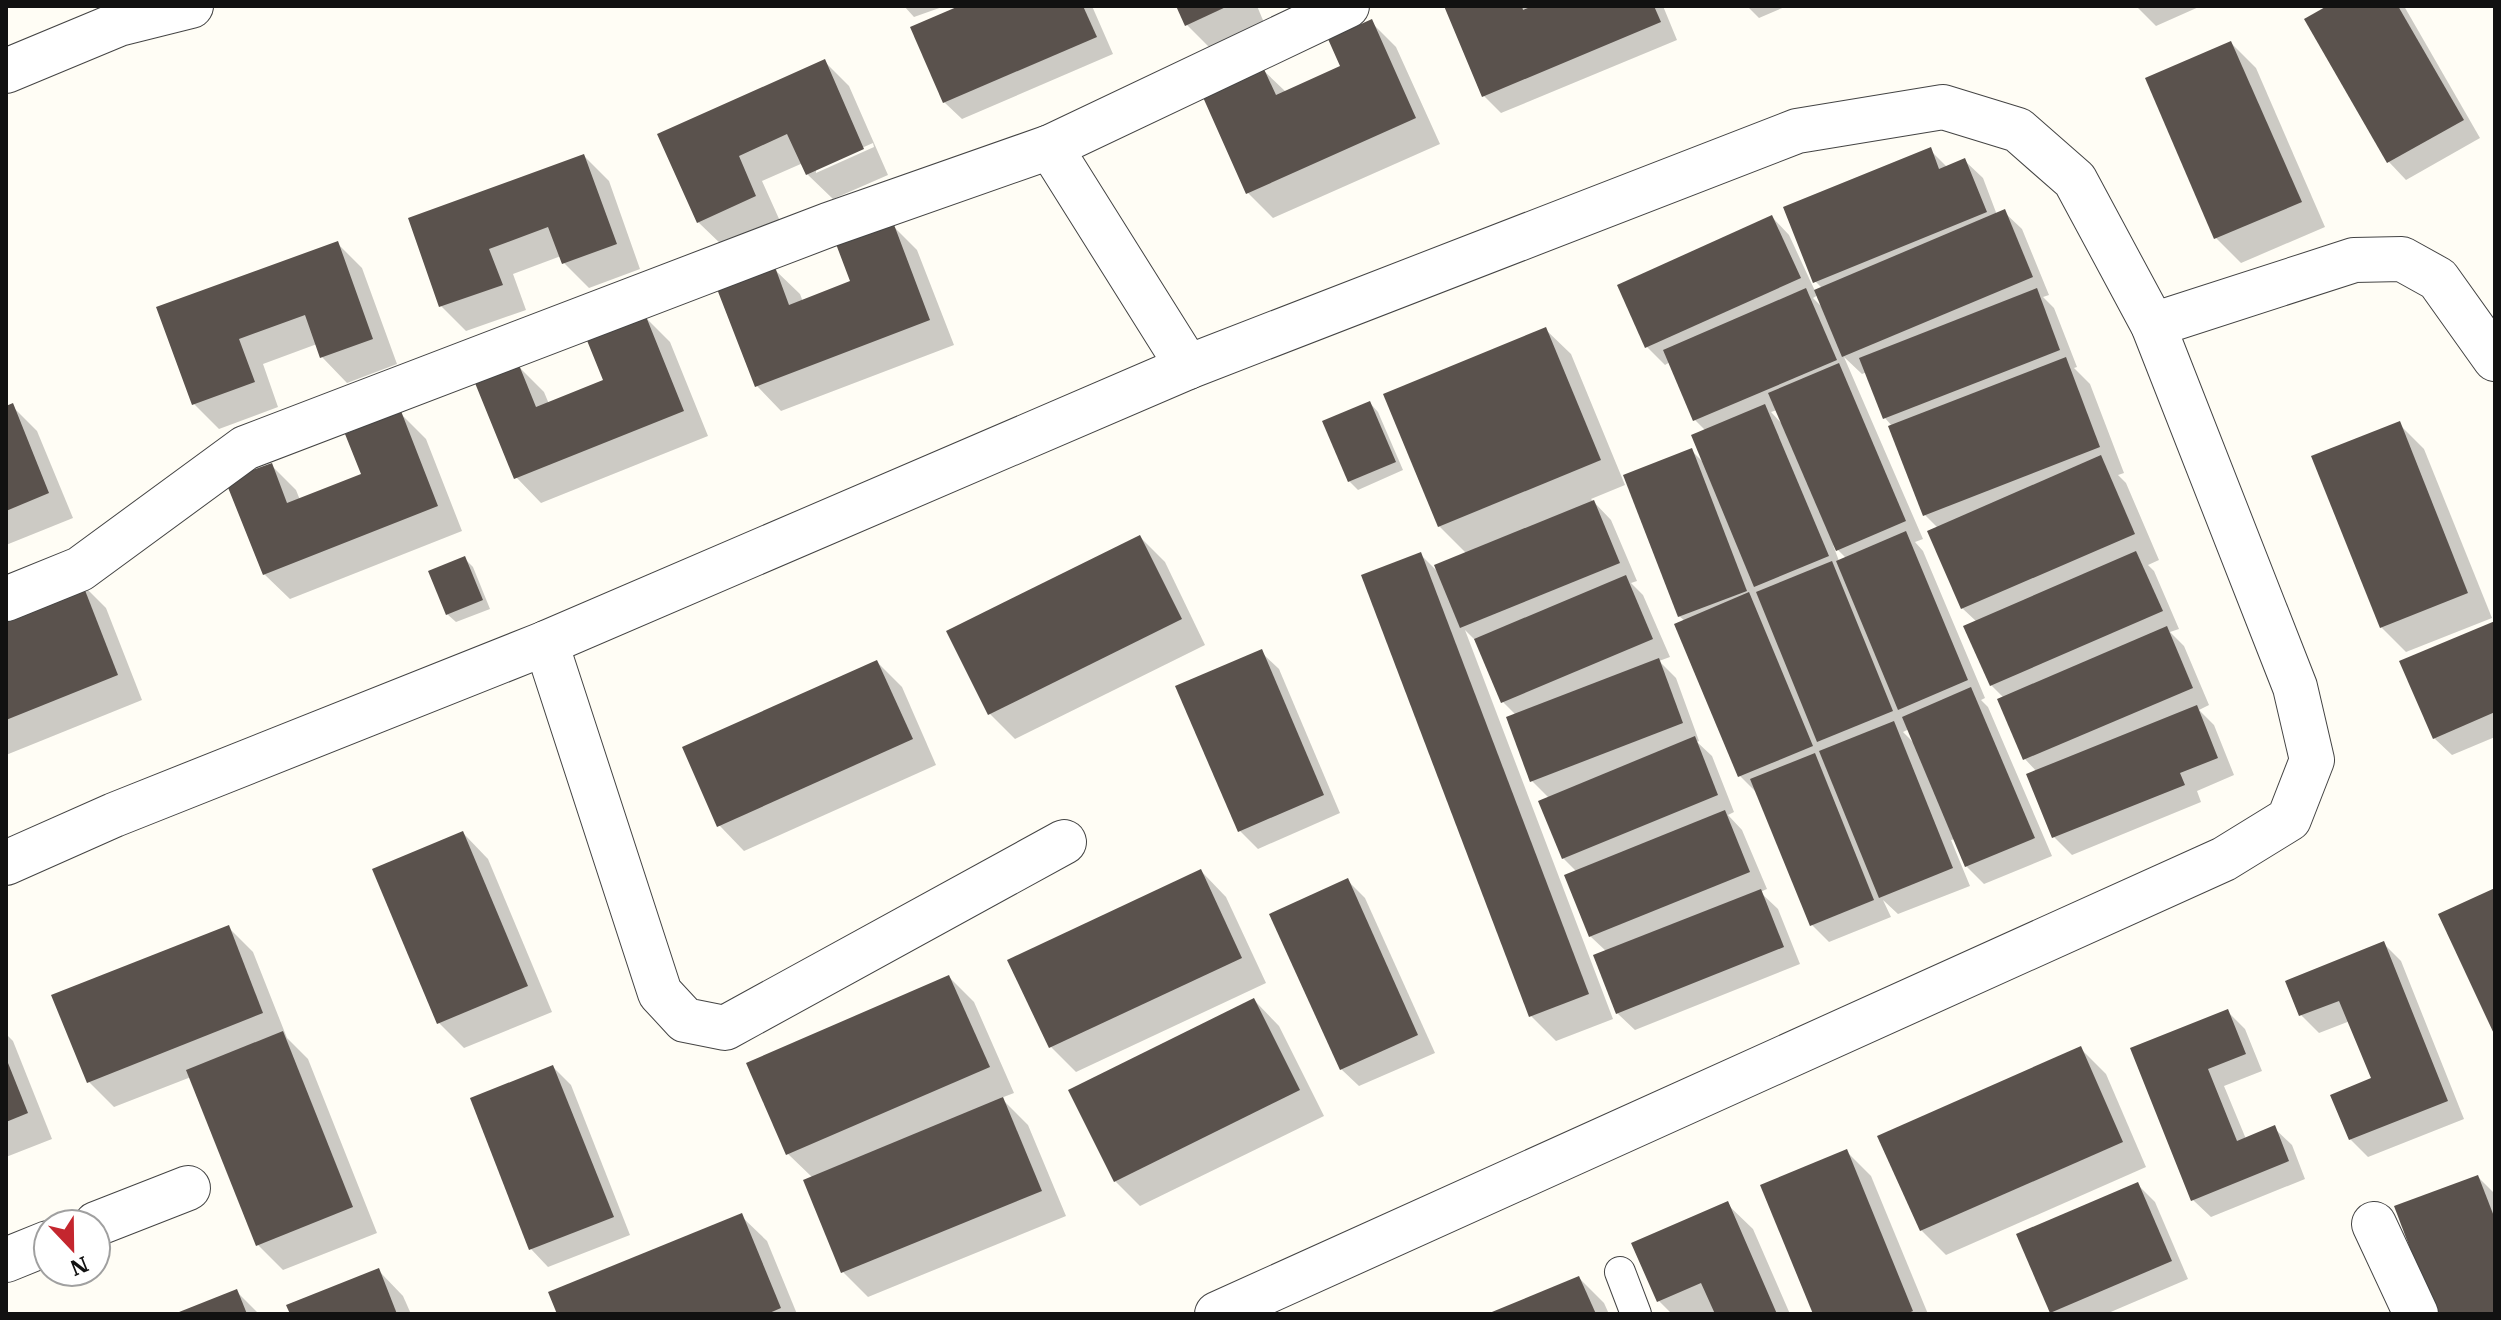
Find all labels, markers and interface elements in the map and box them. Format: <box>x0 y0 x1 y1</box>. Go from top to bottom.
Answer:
north arrow <box>32 1208 112 1288</box>
text: N <box>66 1250 93 1284</box>

